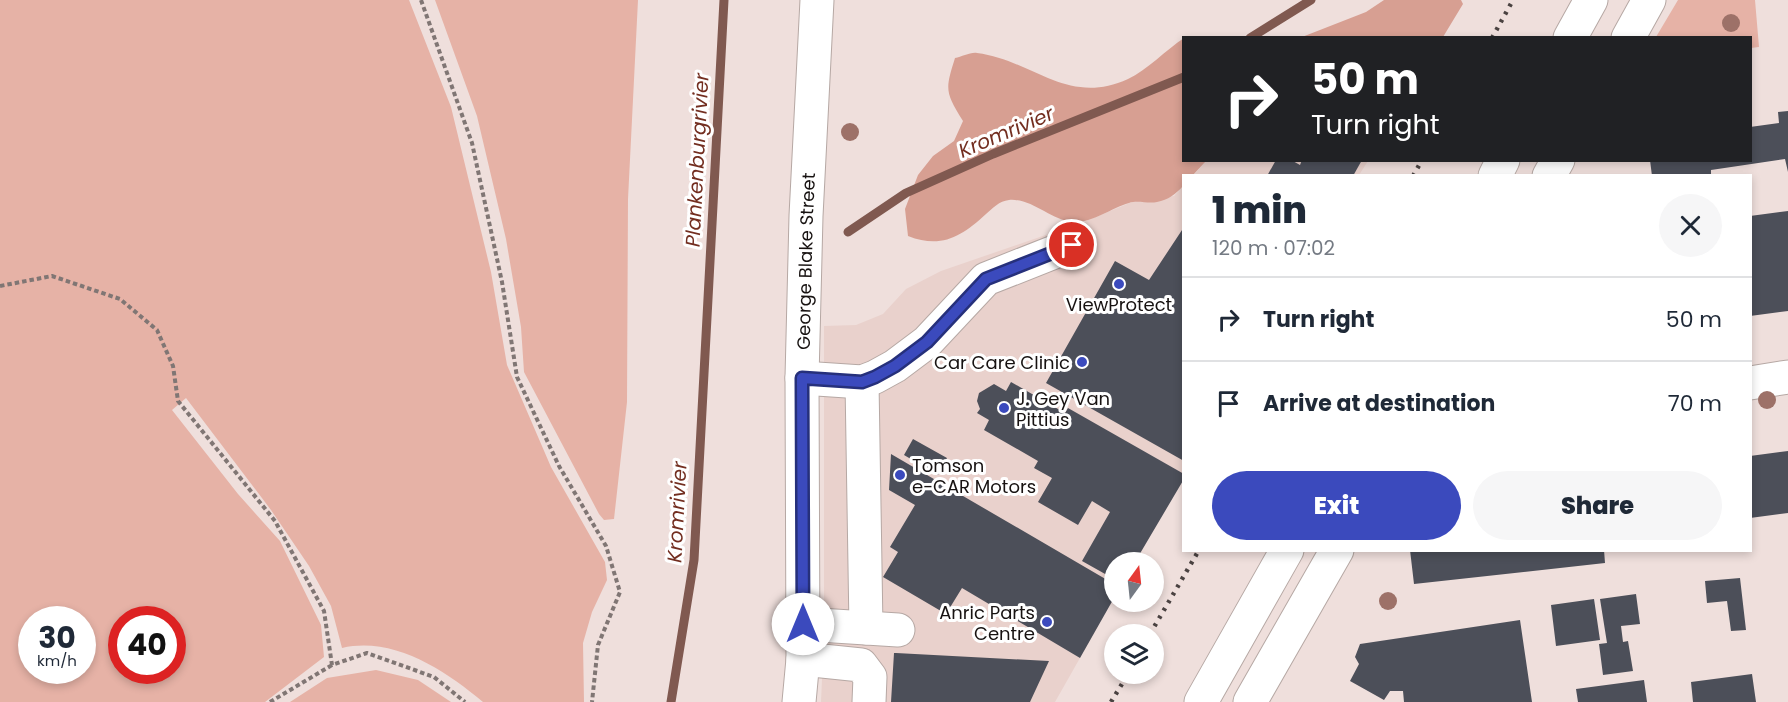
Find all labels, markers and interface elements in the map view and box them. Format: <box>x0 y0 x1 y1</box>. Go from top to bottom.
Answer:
text: 50 m <box>1311 50 1419 109</box>
icon: right <box>1212 60 1290 138</box>
water label: Plankenburgrivier <box>678 72 716 248</box>
water label: Kromrivier <box>954 99 1059 165</box>
text: Turn right <box>1311 106 1440 143</box>
street label: George Blake Street <box>790 172 821 350</box>
text: 1 min <box>1212 185 1307 236</box>
button: close <box>1659 194 1722 257</box>
pin <box>1046 219 1097 270</box>
icon: arrive <box>1055 228 1088 261</box>
text: 120 m · 07:02 <box>1212 234 1335 262</box>
marker: ViewProtect <box>1112 277 1126 291</box>
place label: ViewProtect <box>1066 292 1172 317</box>
icon: right <box>1212 303 1245 336</box>
text: Turn right <box>1263 304 1374 335</box>
text: 50 m <box>1666 304 1722 335</box>
place label: Car Care Clinic <box>934 350 1070 375</box>
marker: Car Care Clinic <box>1075 355 1089 369</box>
place label: J. Gey Van Pittius <box>1016 386 1110 432</box>
icon: arrive <box>1212 387 1245 420</box>
text: Arrive at destination <box>1263 388 1495 419</box>
text: 70 m <box>1668 388 1722 419</box>
marker: J. Gey Van Pittius <box>997 401 1011 415</box>
place label: Tomson e-CAR Motors <box>912 453 1036 499</box>
water label: Kromrivier <box>660 460 694 563</box>
marker: Tomson e-CAR Motors <box>893 468 907 482</box>
button: Exit <box>1212 471 1461 540</box>
button: Share <box>1473 471 1722 540</box>
north arrow <box>1104 552 1164 612</box>
map controls <box>1104 552 1164 684</box>
position arrow <box>771 592 835 656</box>
place label: Anric Parts Centre <box>939 600 1035 646</box>
speed limit sign: 40 <box>108 606 186 684</box>
marker: Anric Parts Centre <box>1040 615 1054 629</box>
text: 30 <box>38 616 76 659</box>
button: layers <box>1104 624 1164 684</box>
text: km/h <box>37 650 77 671</box>

